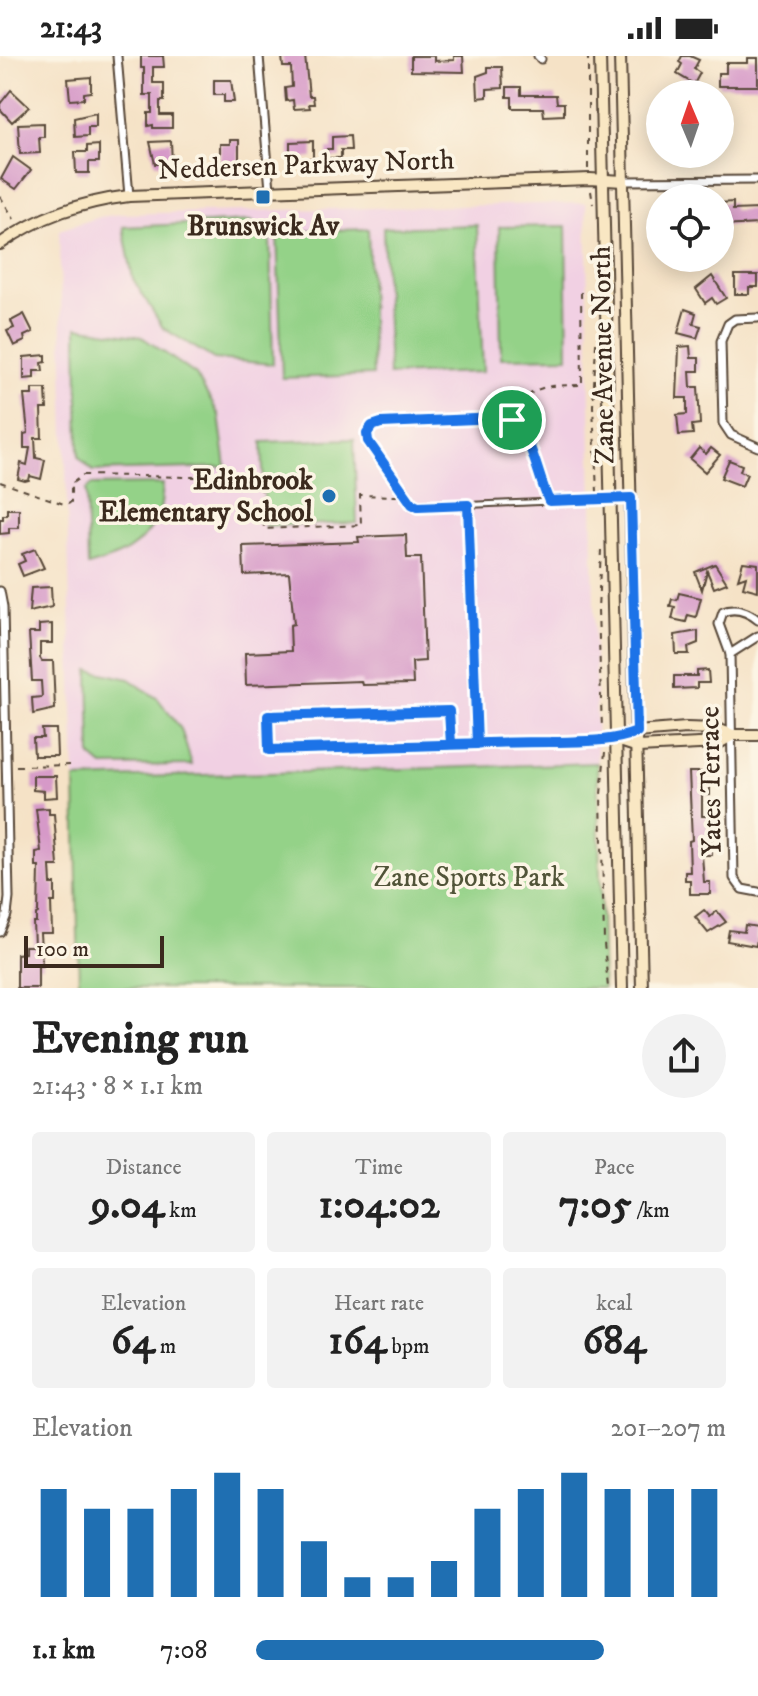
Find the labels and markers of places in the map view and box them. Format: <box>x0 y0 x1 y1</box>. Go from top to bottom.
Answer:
marker: Brunswick Av <box>254 188 272 206</box>
place label: Brunswick Av <box>187 209 340 244</box>
pin <box>478 386 546 454</box>
place label: Edinbrook Elementary School <box>99 463 314 530</box>
marker: Edinbrook Elementary School <box>320 487 338 505</box>

